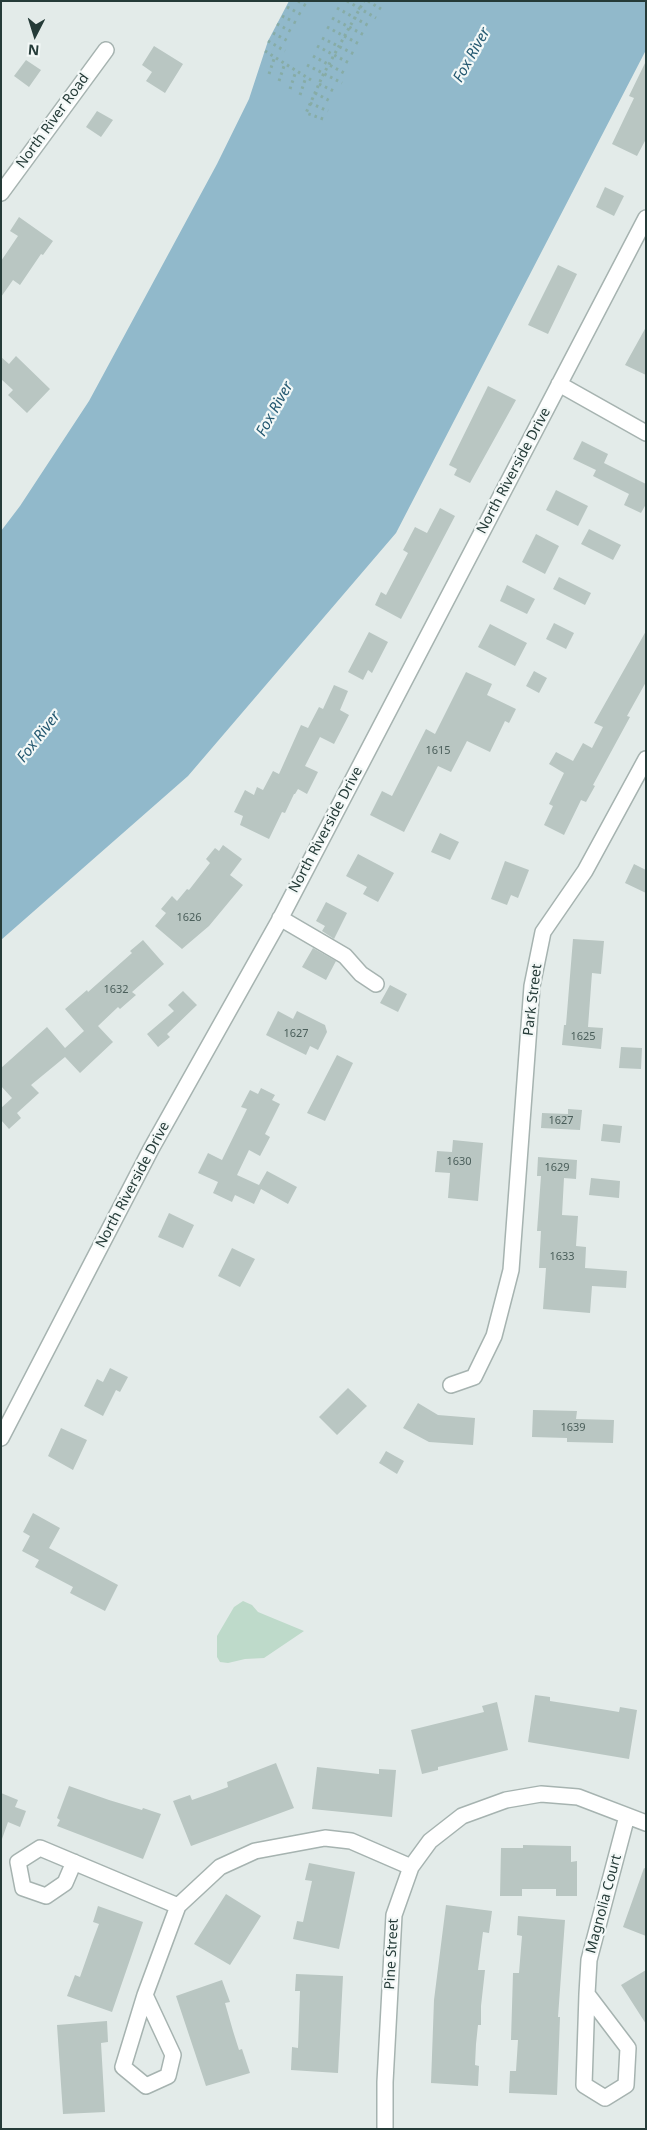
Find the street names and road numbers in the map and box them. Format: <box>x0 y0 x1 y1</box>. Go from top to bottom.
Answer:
street label: North River Road <box>13 71 93 171</box>
street label: North Riverside Drive <box>474 405 554 537</box>
street label: North Riverside Drive <box>286 764 366 896</box>
street label: Park Street <box>520 963 546 1037</box>
street label: North Riverside Drive <box>93 1119 173 1251</box>
street label: Magnolia Court <box>583 1853 625 1955</box>
street label: Pine Street <box>382 1918 402 1990</box>

